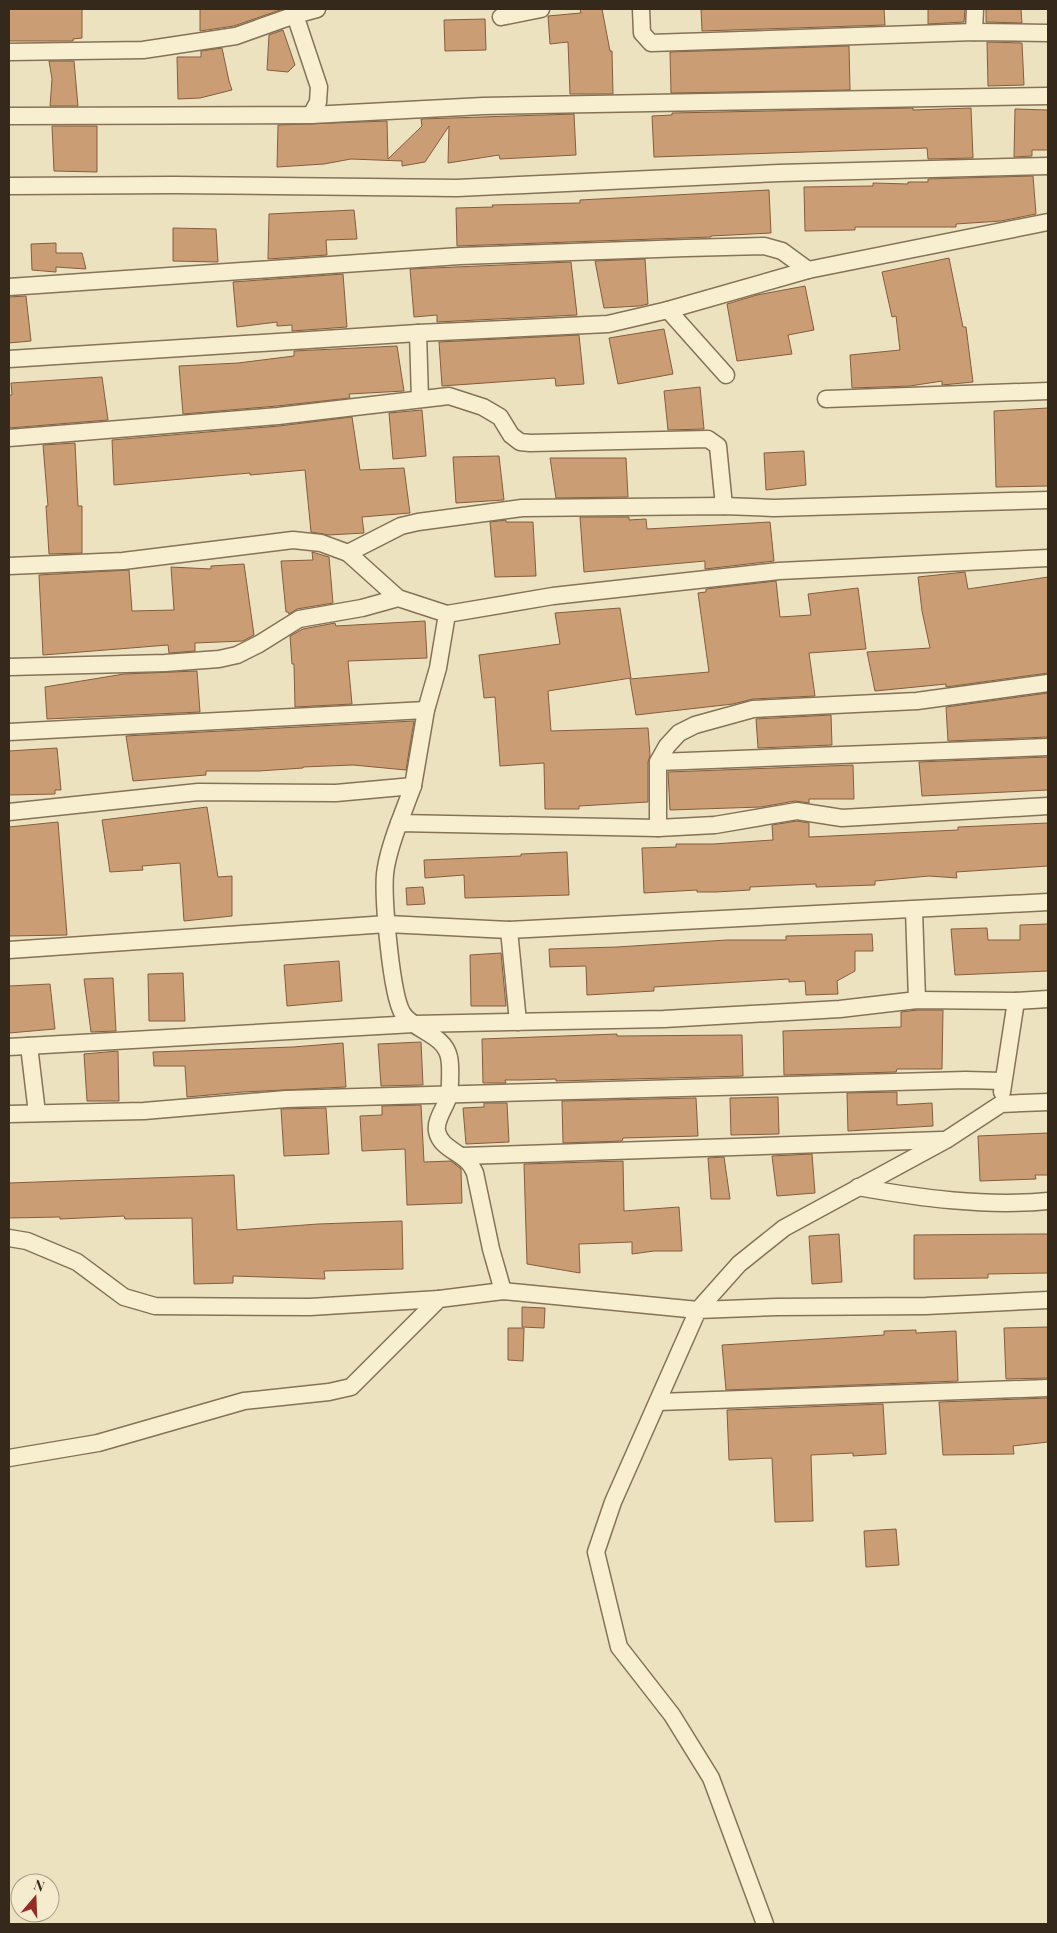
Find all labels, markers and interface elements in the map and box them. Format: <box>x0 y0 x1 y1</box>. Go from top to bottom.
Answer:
north arrow <box>10 1873 60 1923</box>
text: N <box>32 1875 47 1896</box>

